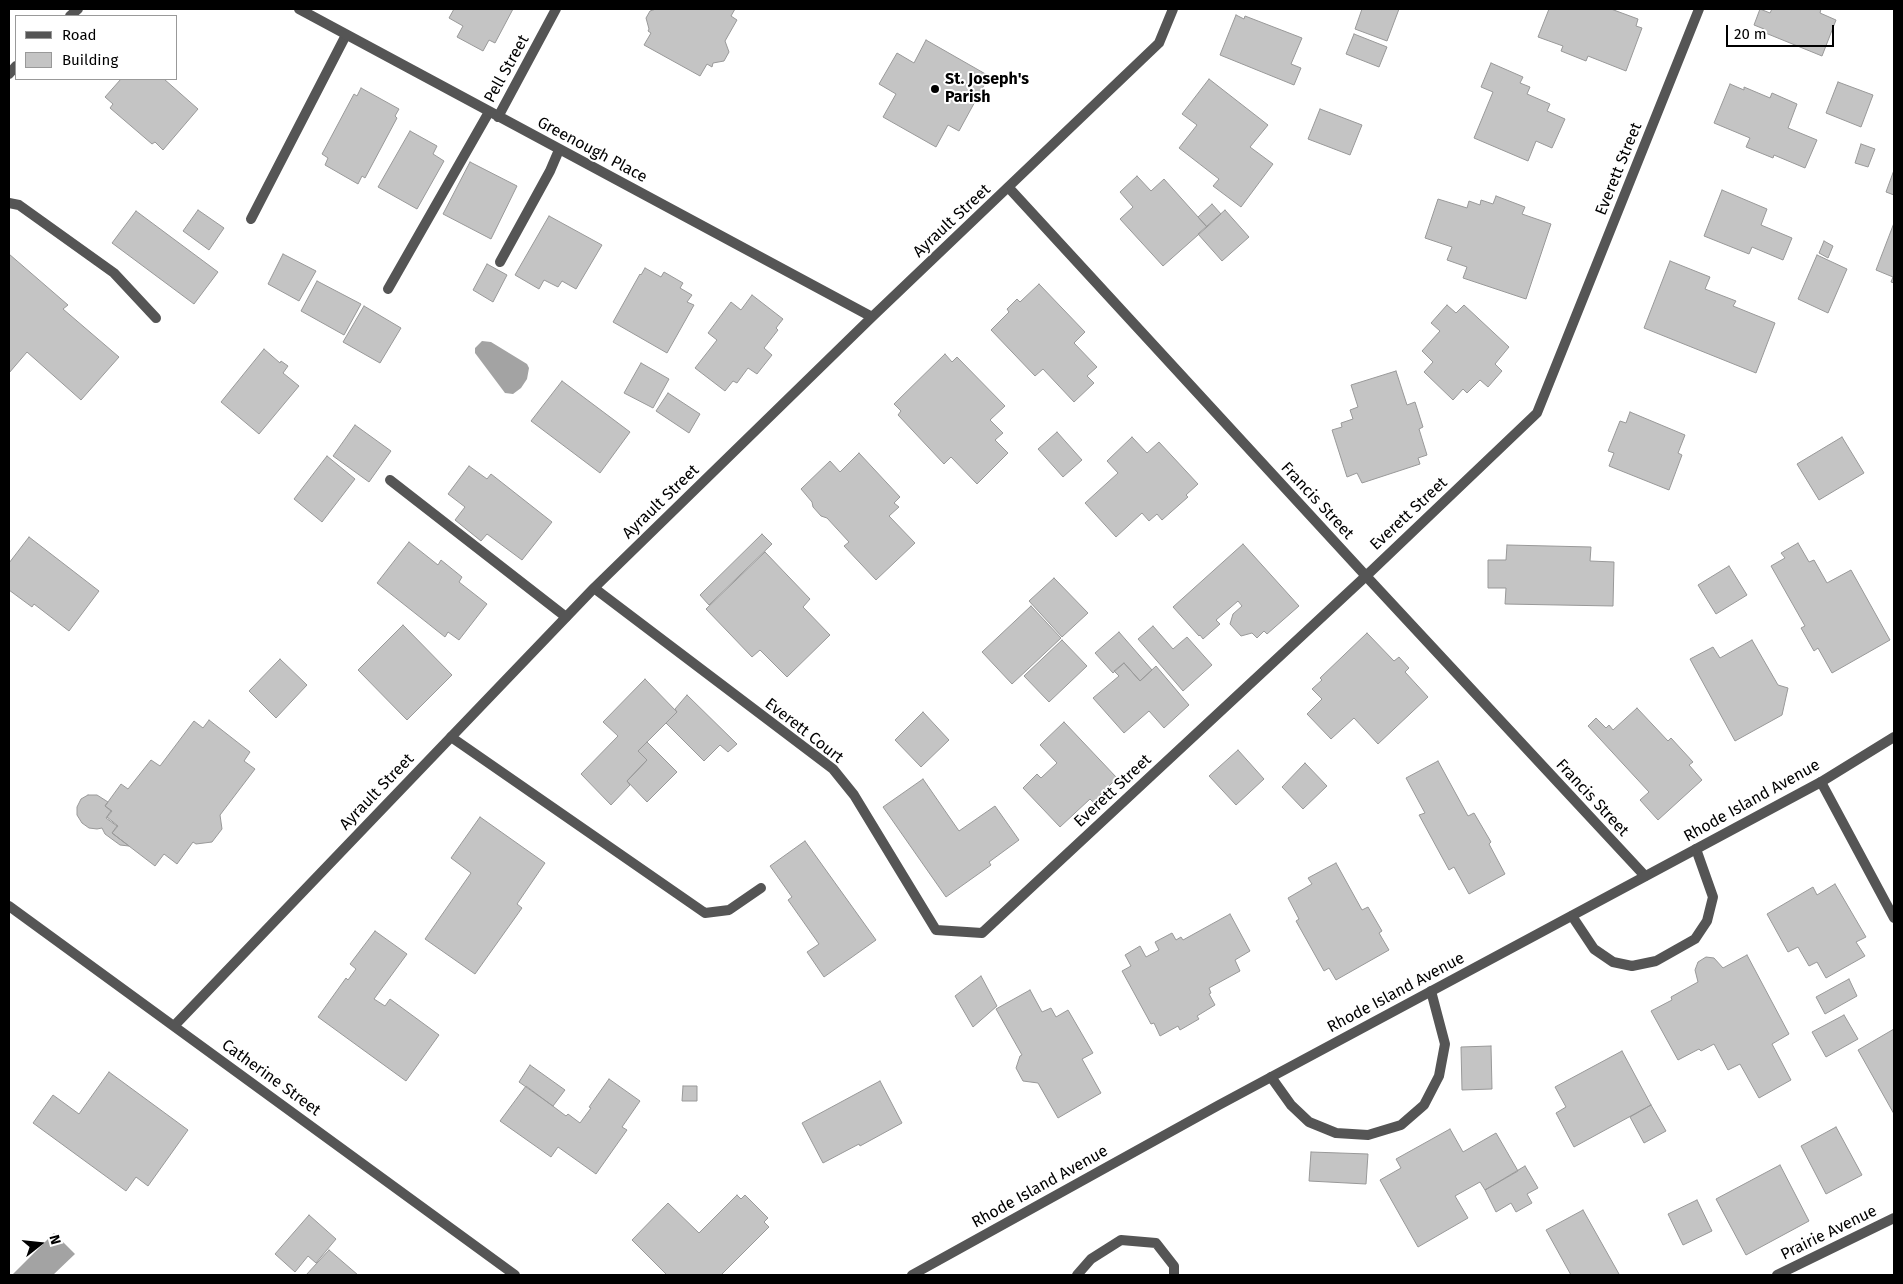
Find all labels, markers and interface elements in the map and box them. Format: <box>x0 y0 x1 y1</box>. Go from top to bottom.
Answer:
legend <box>15 15 178 80</box>
scale bar <box>1728 15 1836 47</box>
text: 20 m <box>1734 25 1767 43</box>
text: Road <box>62 26 97 44</box>
street label: Pell Street <box>481 32 533 106</box>
text: Building <box>62 51 118 69</box>
place label: St. Joseph's Parish <box>945 70 1029 108</box>
marker: St. Joseph's Parish <box>929 83 941 95</box>
street label: Greenough Place <box>534 113 650 187</box>
street label: Everett Street <box>1592 120 1646 218</box>
street label: Ayrault Street <box>909 180 995 262</box>
street label: Francis Street <box>1276 459 1358 543</box>
street label: Ayrault Street <box>619 461 703 543</box>
street label: Everett Street <box>1366 473 1452 555</box>
street label: Everett Court <box>761 694 847 768</box>
street label: Ayrault Street <box>336 750 418 834</box>
street label: Everett Street <box>1070 750 1156 832</box>
street label: Francis Street <box>1551 756 1633 840</box>
street label: Rhode Island Avenue <box>1681 756 1823 846</box>
street label: Rhode Island Avenue <box>1324 949 1468 1037</box>
street label: Catherine Street <box>218 1036 324 1120</box>
street label: Rhode Island Avenue <box>969 1142 1111 1232</box>
street label: Prairie Avenue <box>1778 1201 1880 1265</box>
north arrow <box>15 1219 65 1269</box>
text: N <box>45 1233 64 1247</box>

